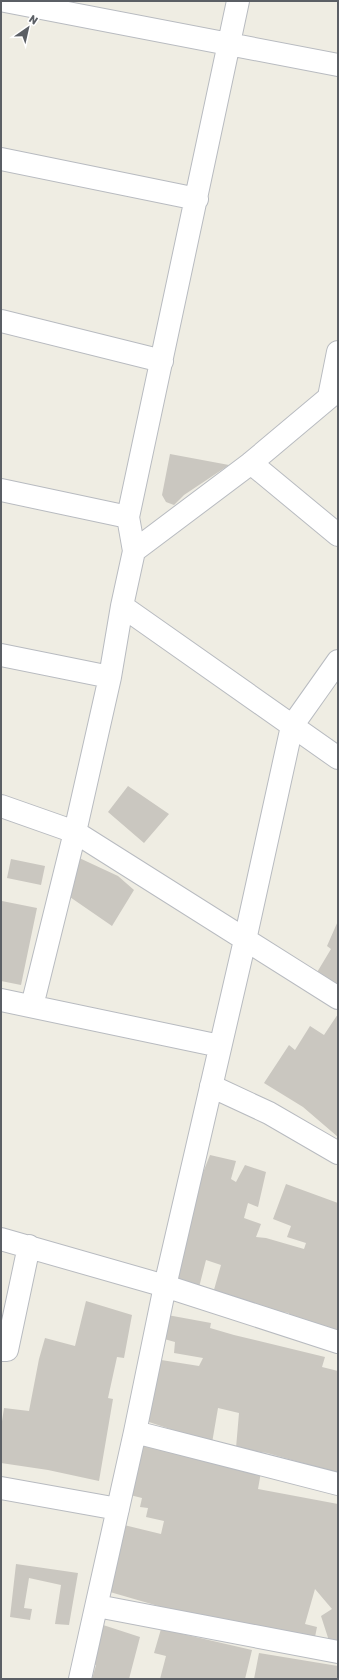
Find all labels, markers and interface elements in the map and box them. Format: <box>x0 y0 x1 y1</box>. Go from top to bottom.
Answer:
north arrow <box>8 8 48 48</box>
text: N <box>26 13 40 28</box>

